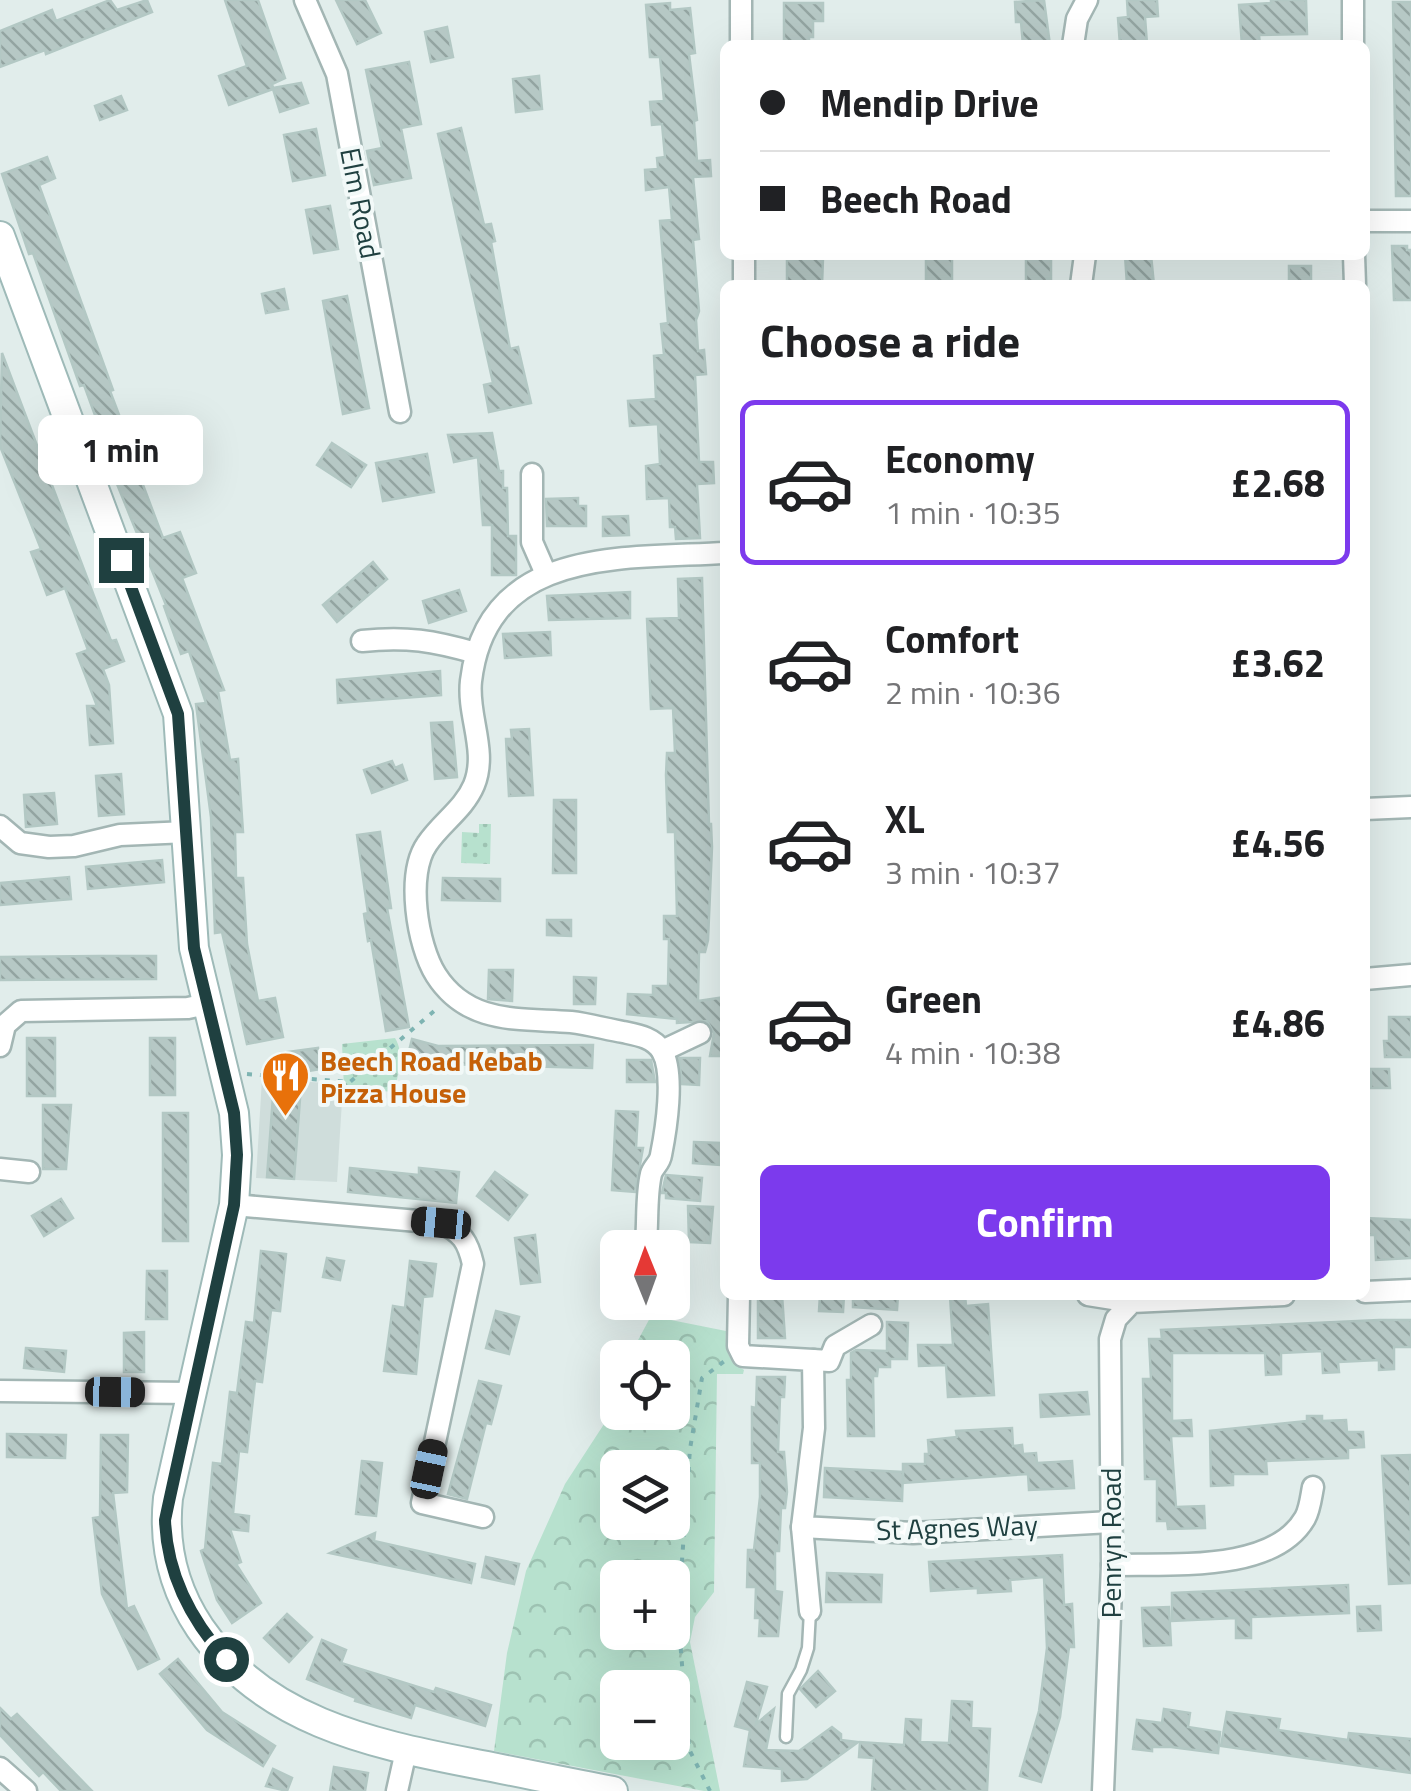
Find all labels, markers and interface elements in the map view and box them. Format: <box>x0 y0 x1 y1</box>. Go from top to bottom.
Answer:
text: Mendip Drive <box>820 74 1039 132</box>
street label: Elm Road <box>329 144 393 262</box>
text: Beech Road <box>820 170 1012 228</box>
text: Choose a ride <box>760 306 1020 374</box>
callout: 1 min <box>38 415 204 485</box>
text: 1 min <box>82 426 159 474</box>
text: Economy <box>885 430 1035 488</box>
icon: car <box>765 438 855 528</box>
text: £2.68 <box>1230 454 1325 512</box>
text: 1 min · 10:35 <box>885 488 1061 536</box>
route end <box>99 538 144 583</box>
text: Comfort <box>885 610 1019 668</box>
icon: car <box>765 618 855 708</box>
text: £3.62 <box>1230 634 1325 692</box>
text: 2 min · 10:36 <box>885 668 1061 716</box>
text: XL <box>885 790 925 848</box>
icon: car <box>765 798 855 888</box>
text: £4.56 <box>1230 814 1325 872</box>
text: 3 min · 10:37 <box>885 848 1061 896</box>
text: Green <box>885 970 982 1028</box>
icon: car <box>765 978 855 1068</box>
text: £4.86 <box>1230 994 1325 1052</box>
text: 4 min · 10:38 <box>885 1028 1061 1076</box>
place label: Beech Road Kebab Pizza House <box>320 1039 543 1114</box>
restaurant icon: Beech Road Kebab Pizza House <box>259 1050 311 1118</box>
button: Confirm <box>760 1165 1330 1280</box>
car <box>410 1205 472 1241</box>
north arrow <box>600 1230 690 1320</box>
map controls <box>600 1230 690 1760</box>
button: locate <box>600 1340 690 1430</box>
car <box>85 1376 145 1408</box>
car <box>408 1437 450 1501</box>
button: layers <box>600 1450 690 1540</box>
street label: Penryn Road <box>1089 1468 1132 1618</box>
street label: St Agnes Way <box>875 1503 1039 1551</box>
button: + <box>600 1560 690 1650</box>
route start <box>204 1637 249 1682</box>
button: − <box>600 1670 690 1760</box>

